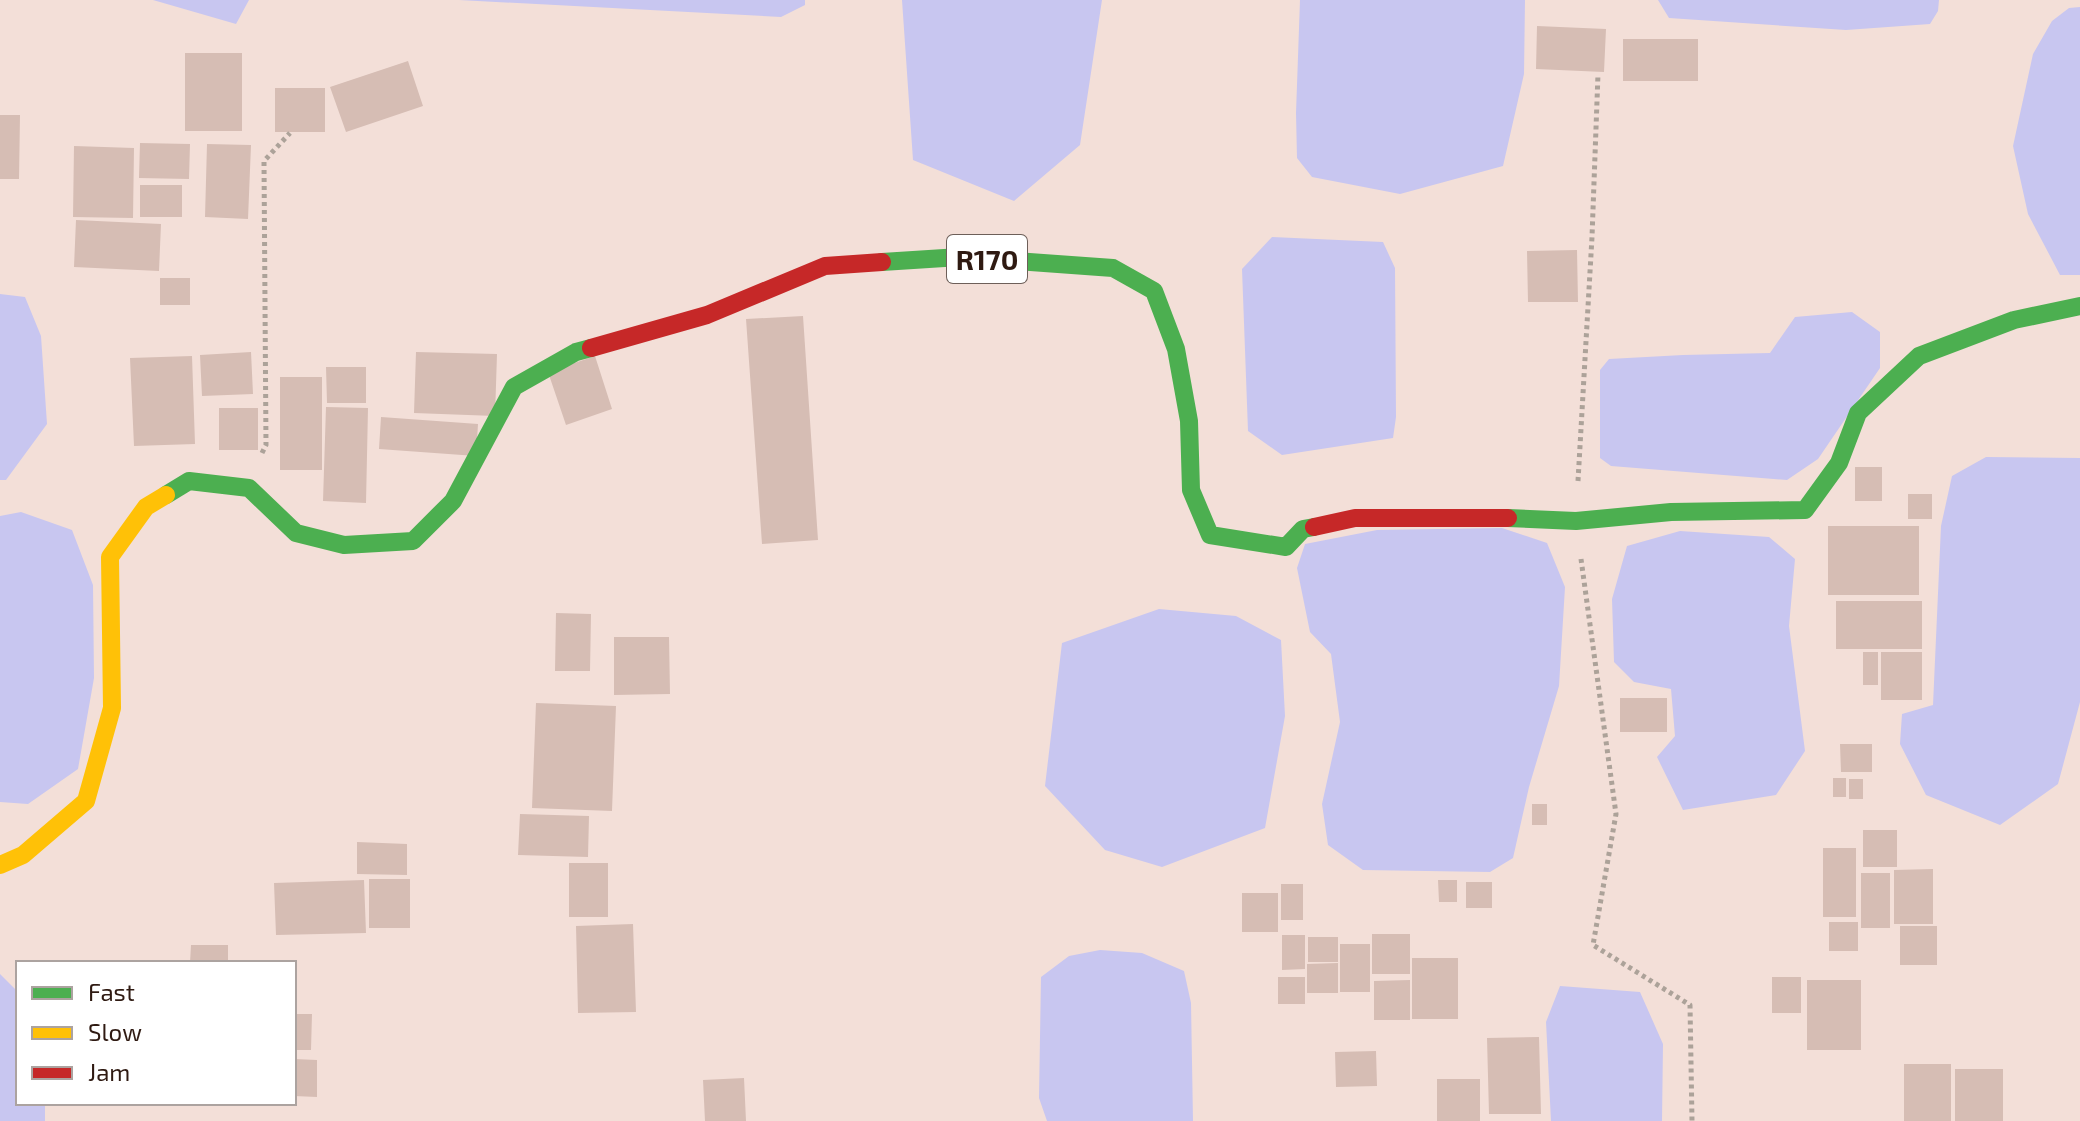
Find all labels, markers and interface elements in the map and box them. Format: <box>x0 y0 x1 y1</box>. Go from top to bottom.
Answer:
road number: R170 <box>947 235 1027 283</box>
legend <box>16 961 296 1105</box>
text: Fast <box>88 977 135 1006</box>
text: Slow <box>88 1017 142 1046</box>
text: Jam <box>88 1057 130 1086</box>

